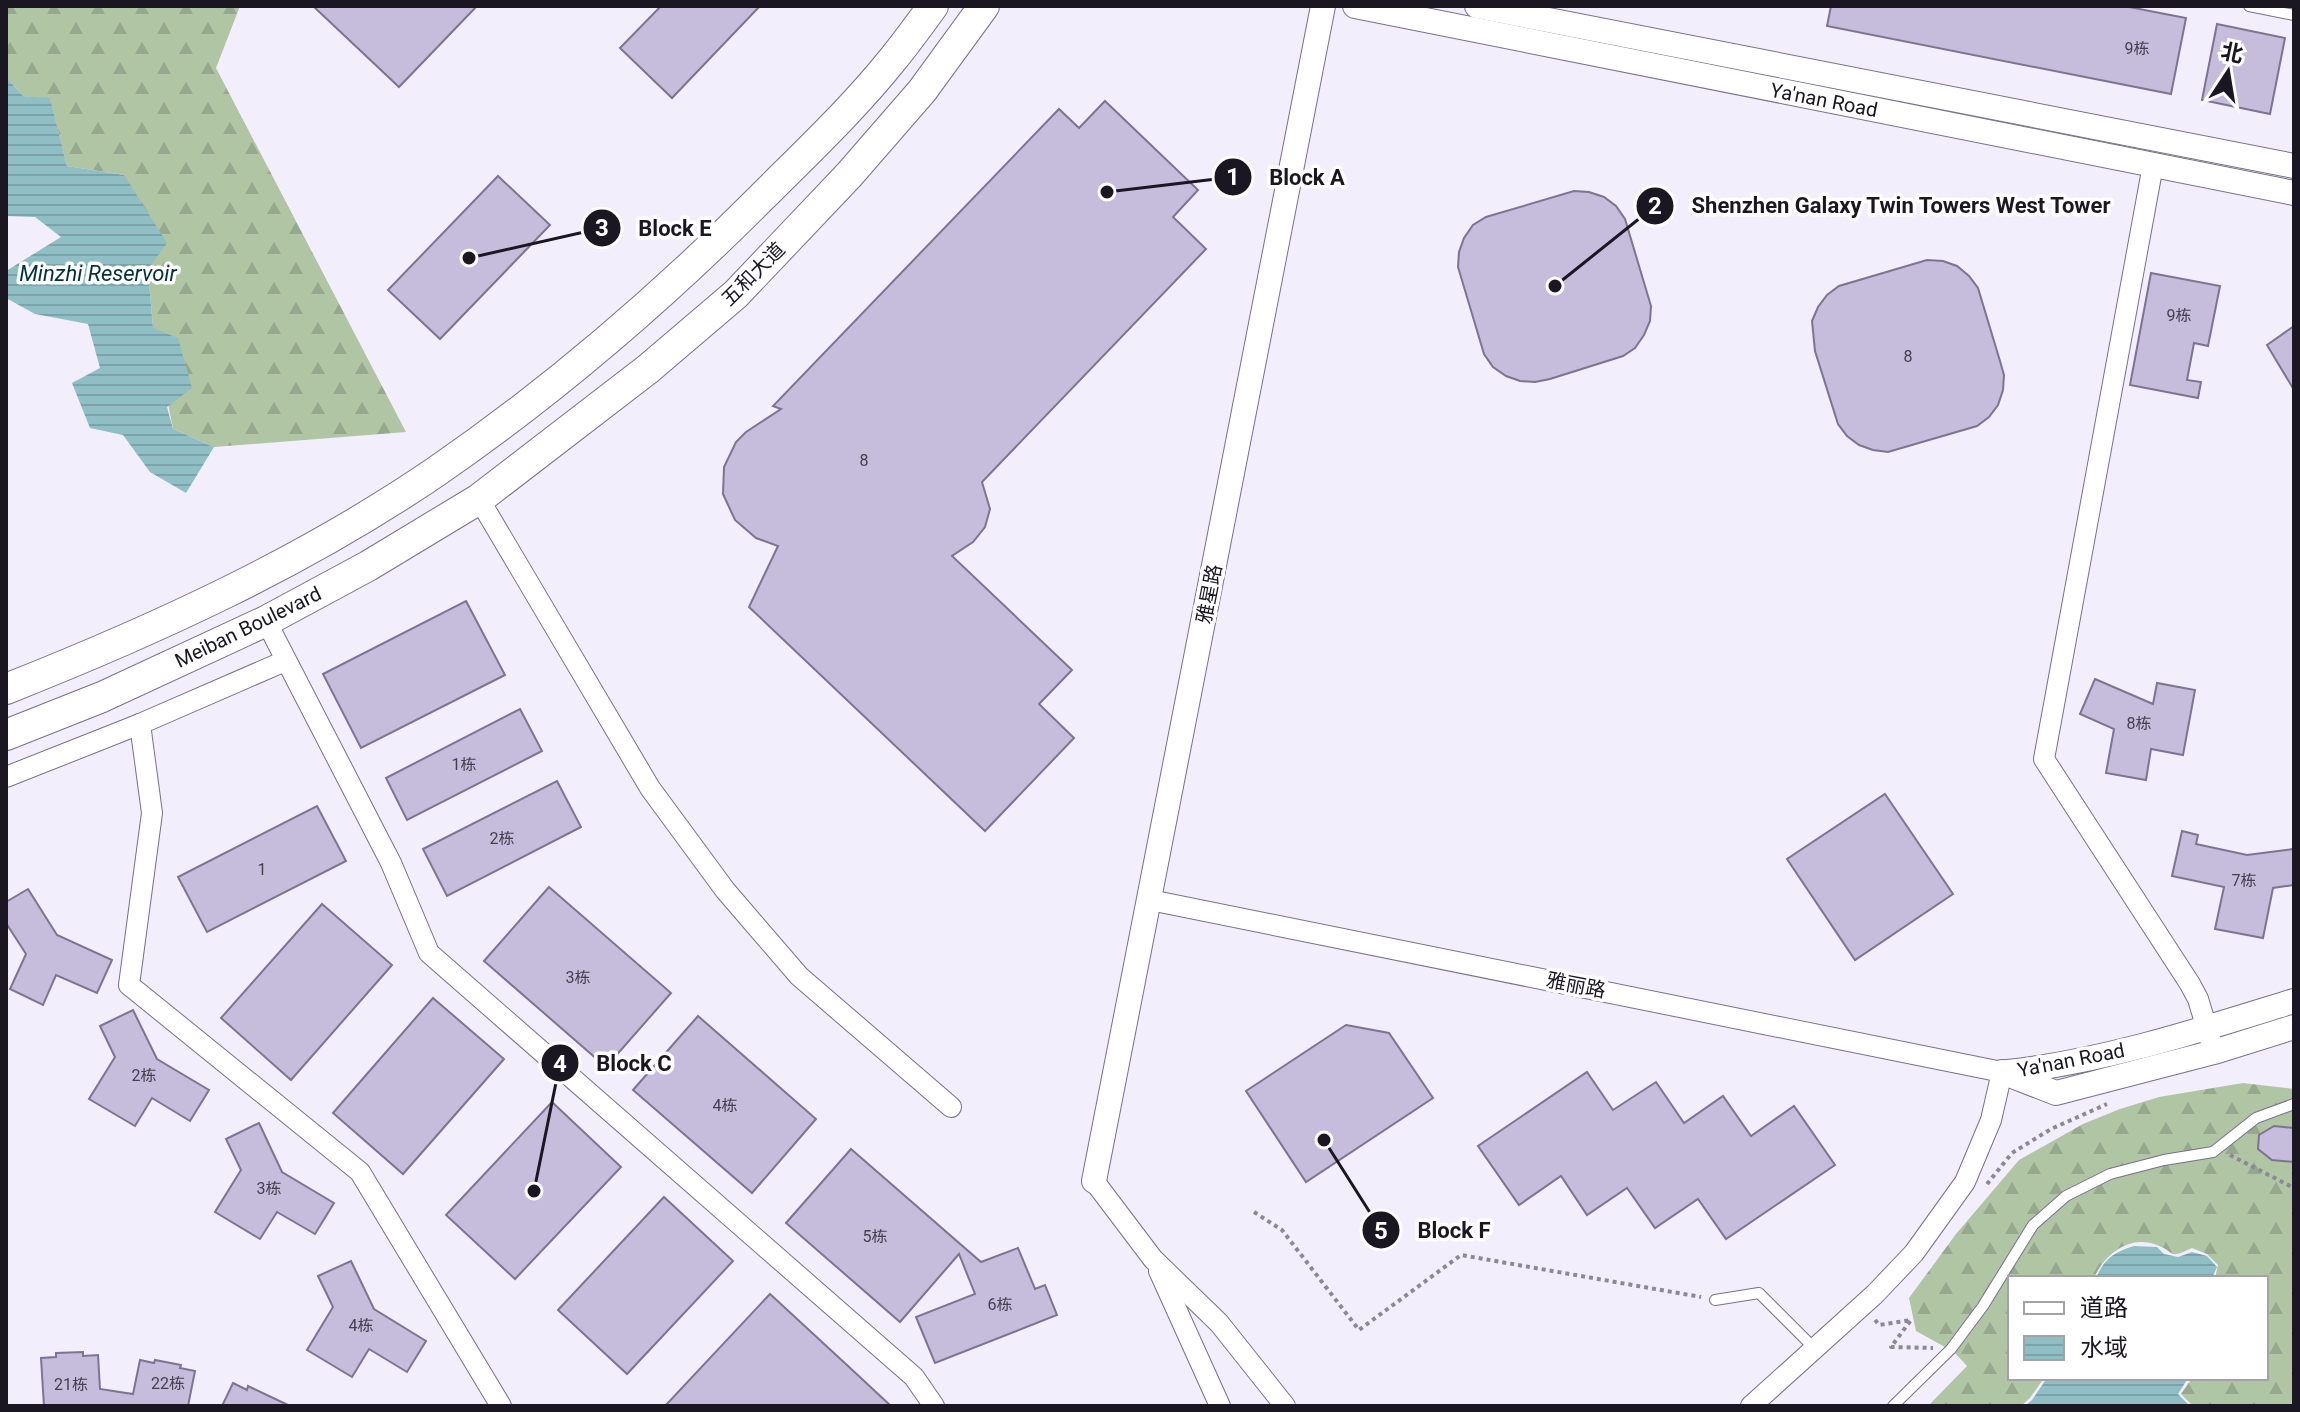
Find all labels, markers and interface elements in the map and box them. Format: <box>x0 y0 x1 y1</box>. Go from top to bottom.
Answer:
north arrow <box>2188 32 2268 112</box>
text: 北 <box>2219 38 2245 67</box>
house number: 9栋 <box>2125 39 2150 58</box>
street label: Ya'nan Road <box>1768 78 1880 122</box>
callout: Block A <box>1213 154 1361 200</box>
text: 1 <box>1226 163 1240 191</box>
text: Block A <box>1269 165 1345 190</box>
callout: Shenzhen Galaxy Twin Towers West Tower <box>1635 183 2128 229</box>
text: 2 <box>1648 192 1662 220</box>
text: Shenzhen Galaxy Twin Towers West Tower <box>1692 193 2110 218</box>
callout: Block E <box>582 205 728 251</box>
text: 3 <box>595 214 609 242</box>
text: Block E <box>638 216 712 241</box>
street label: 五和大道 <box>716 237 790 311</box>
water label: Minzhi Reservoir <box>19 261 178 286</box>
house number: 9栋 <box>2167 306 2192 325</box>
house number: 8 <box>1904 347 1913 366</box>
house number: 8 <box>860 451 869 470</box>
street label: 雅星路 <box>1191 562 1227 626</box>
street label: Meiban Boulevard <box>171 581 325 673</box>
house number: 8栋 <box>2127 714 2152 733</box>
house number: 1栋 <box>452 755 477 774</box>
house number: 2栋 <box>490 829 515 848</box>
house number: 1 <box>258 860 267 879</box>
house number: 7栋 <box>2232 871 2257 890</box>
street label: 雅丽路 <box>1544 967 1608 1003</box>
house number: 3栋 <box>566 968 591 987</box>
street label: Ya'nan Road <box>2015 1038 2127 1082</box>
callout: Block C <box>540 1040 688 1086</box>
text: 4 <box>553 1050 567 1078</box>
text: Block C <box>596 1051 672 1076</box>
house number: 2栋 <box>132 1066 157 1085</box>
house number: 4栋 <box>713 1096 738 1115</box>
house number: 3栋 <box>257 1179 282 1198</box>
callout: Block F <box>1361 1207 1507 1253</box>
text: 5 <box>1374 1217 1388 1245</box>
text: Block F <box>1417 1218 1491 1243</box>
house number: 5栋 <box>863 1227 888 1246</box>
legend <box>2008 1276 2268 1380</box>
text: 道路 <box>2080 1294 2128 1322</box>
house number: 6栋 <box>988 1295 1013 1314</box>
house number: 4栋 <box>349 1316 374 1335</box>
text: 水域 <box>2080 1334 2128 1362</box>
house number: 22栋 <box>151 1374 185 1393</box>
house number: 21栋 <box>54 1375 88 1394</box>

